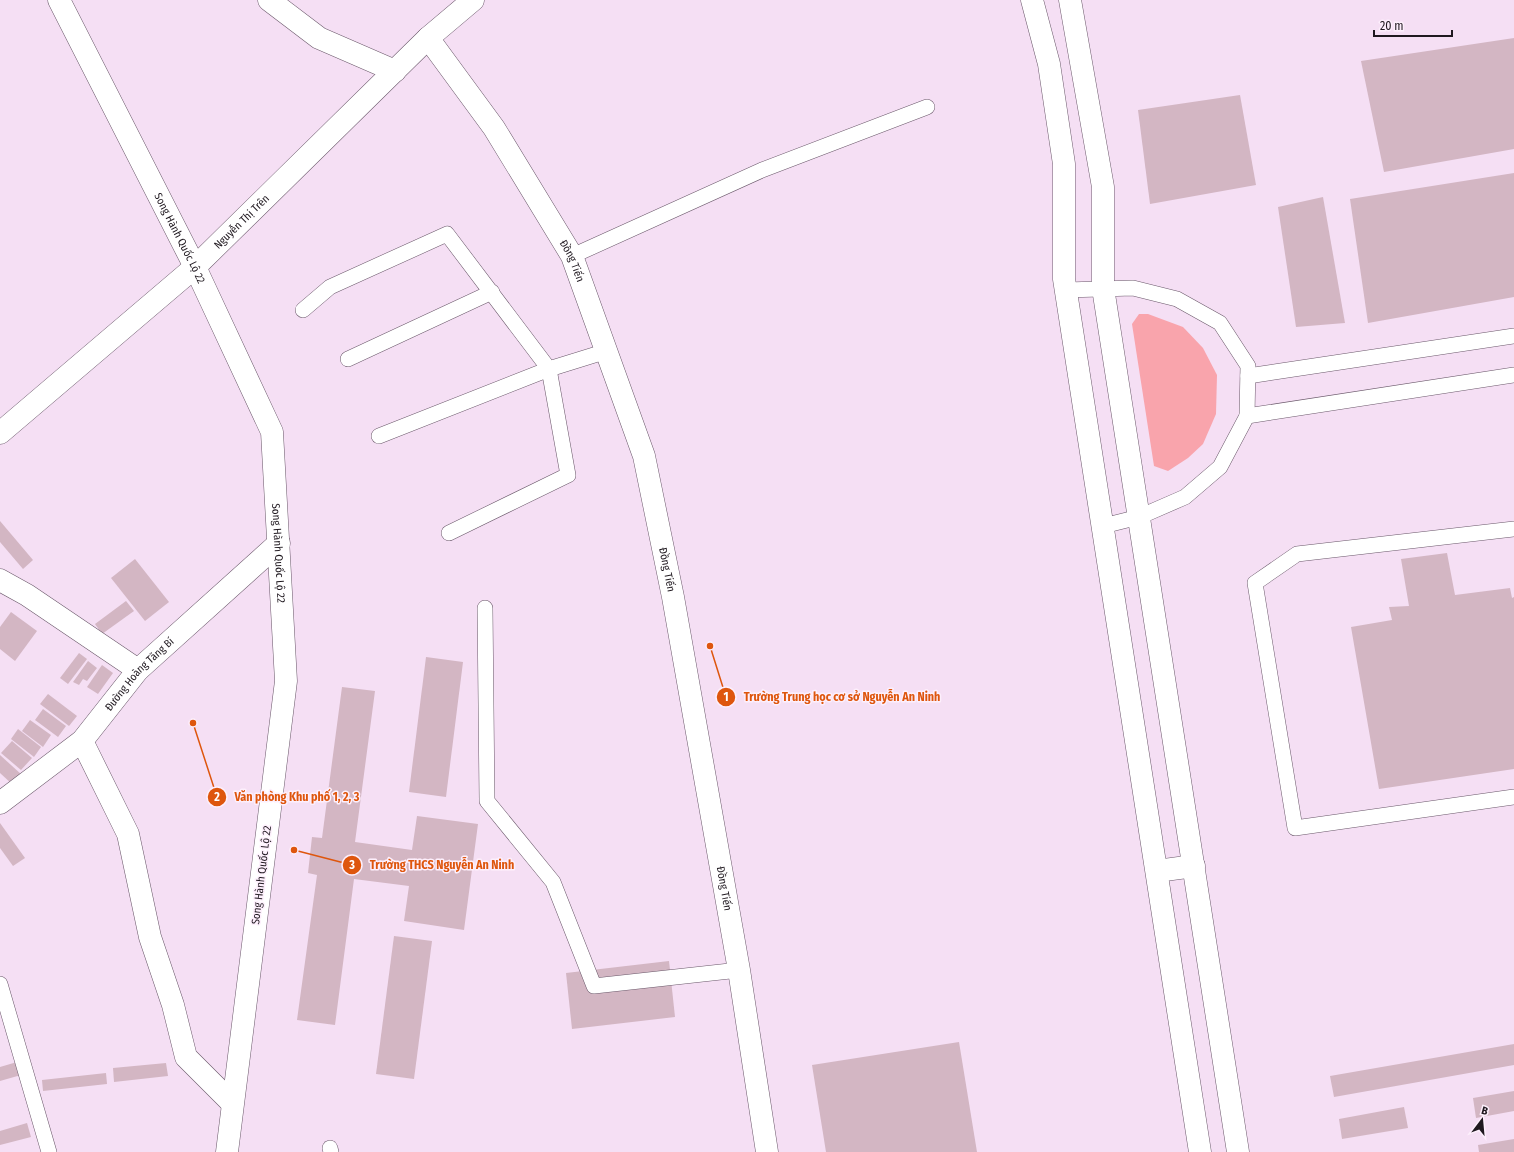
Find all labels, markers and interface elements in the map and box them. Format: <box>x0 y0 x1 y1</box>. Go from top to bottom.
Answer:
scale bar <box>1374 12 1452 38</box>
text: 20 m <box>1380 19 1404 33</box>
street label: Song Hành Quốc Lộ 22 <box>151 191 208 286</box>
street label: Nguyễn Thị Trên <box>211 192 272 252</box>
street label: Đồng Tiến <box>557 237 587 284</box>
street label: Song Hành Quốc Lộ 22 <box>269 503 288 603</box>
street label: Đồng Tiến <box>656 546 678 593</box>
street label: Đường Hoàng Tăng Bí <box>102 635 177 714</box>
callout: Trường Trung học cơ sở Nguyễn An Ninh <box>716 685 948 709</box>
text: Trường Trung học cơ sở Nguyễn An Ninh <box>744 688 940 704</box>
text: 1 <box>723 690 729 704</box>
callout: Văn phòng Khu phố 1, 2, 3 <box>207 785 368 809</box>
text: Văn phòng Khu phố 1, 2, 3 <box>234 788 360 804</box>
text: 2 <box>213 790 220 804</box>
street label: Song Hành Quốc Lộ 22 <box>249 825 274 925</box>
callout: Trường THCS Nguyễn An Ninh <box>342 853 522 877</box>
text: Trường THCS Nguyễn An Ninh <box>370 856 514 872</box>
text: 3 <box>348 858 355 872</box>
street label: Đồng Tiến <box>714 865 734 912</box>
north arrow <box>1462 1100 1502 1140</box>
text: B <box>1480 1104 1489 1118</box>

